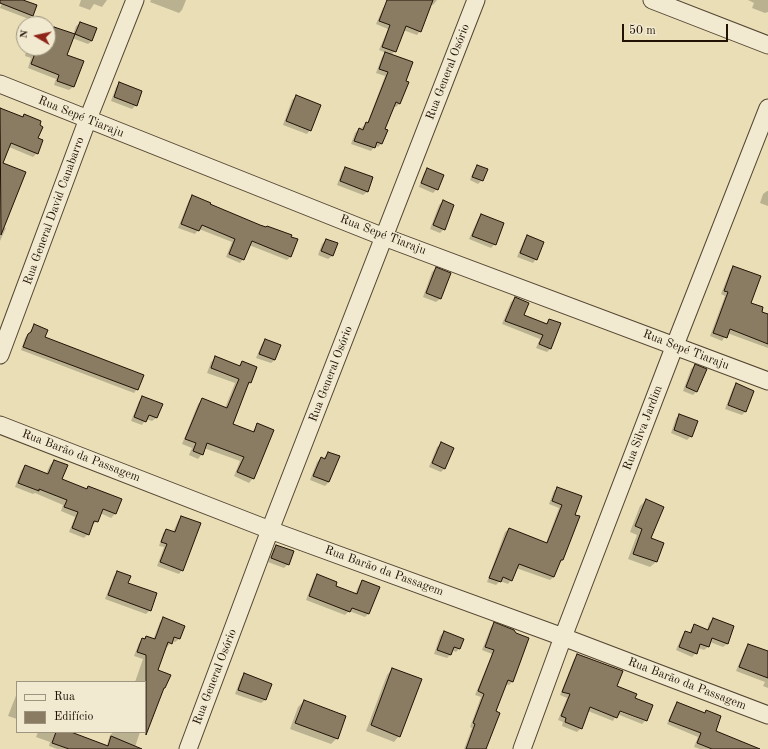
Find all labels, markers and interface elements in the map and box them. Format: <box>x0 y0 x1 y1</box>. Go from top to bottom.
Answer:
north arrow <box>16 16 56 56</box>
scale bar <box>624 16 730 42</box>
street label: Rua General Osório <box>423 22 473 122</box>
text: 50 m <box>629 25 656 37</box>
text: N <box>19 29 31 39</box>
street label: Rua Sepé Tiaraju <box>36 93 126 141</box>
street label: Rua General David Canabarro <box>21 135 87 287</box>
street label: Rua Sepé Tiaraju <box>338 212 428 258</box>
street label: Rua General Osório <box>306 324 356 424</box>
street label: Rua Sepé Tiaraju <box>641 327 731 373</box>
street label: Rua Silva Jardim <box>620 383 666 473</box>
street label: Rua Barão da Passagem <box>20 427 142 485</box>
street label: Rua Barão da Passagem <box>323 543 445 599</box>
street label: Rua General Osório <box>190 627 240 727</box>
street label: Rua Barão da Passagem <box>626 655 748 713</box>
legend <box>16 681 146 733</box>
text: Rua <box>54 691 75 703</box>
text: Edifício <box>54 711 93 723</box>

